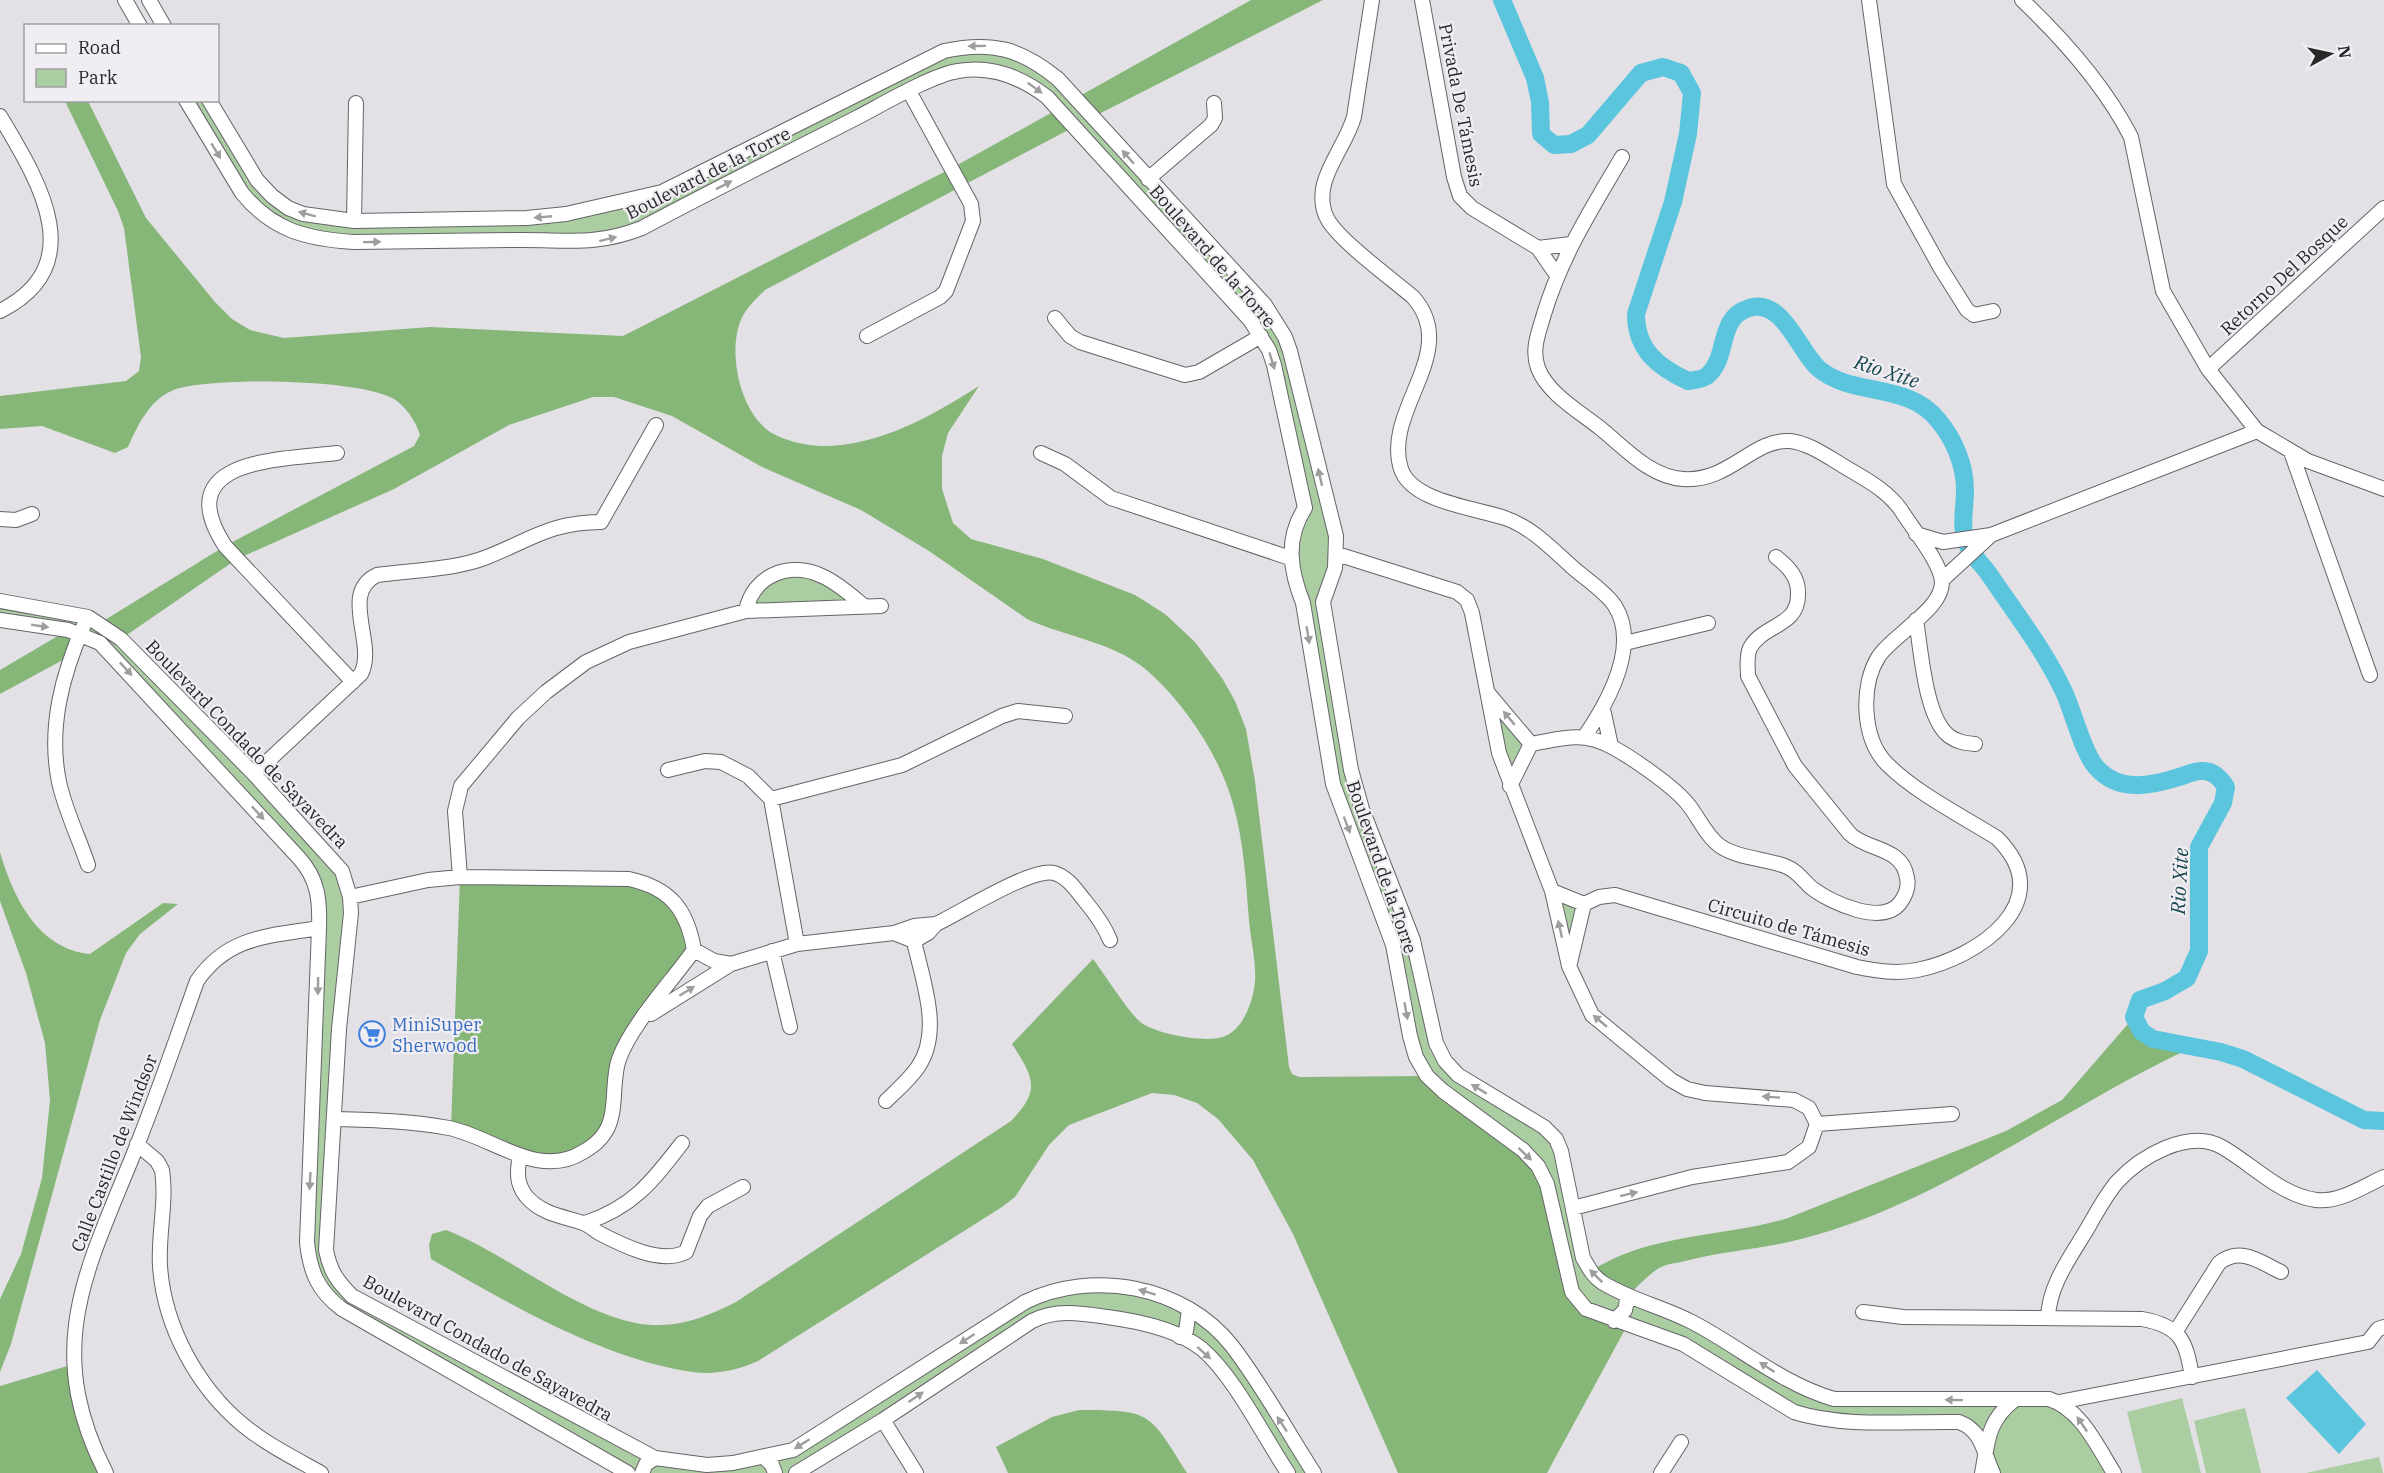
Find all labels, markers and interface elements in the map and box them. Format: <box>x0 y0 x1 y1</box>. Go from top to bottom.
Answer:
street label: Privada De Támesis <box>1434 21 1488 189</box>
legend <box>24 24 219 102</box>
north arrow <box>2300 24 2360 84</box>
text: Road <box>78 36 121 59</box>
one-way arrow <box>967 41 986 51</box>
text: N <box>2334 44 2356 60</box>
text: Park <box>78 66 118 89</box>
one-way arrow <box>1028 82 1043 94</box>
street label: Boulevard de la Torre <box>622 122 794 224</box>
one-way arrow <box>211 143 222 159</box>
one-way arrow <box>1122 150 1135 165</box>
one-way arrow <box>716 180 733 190</box>
street label: Boulevard de la Torre <box>1145 180 1281 332</box>
one-way arrow <box>298 209 316 218</box>
street label: Retorno Del Bosque <box>2215 210 2353 340</box>
one-way arrow <box>533 212 552 222</box>
one-way arrow <box>599 234 618 243</box>
one-way arrow <box>363 237 382 246</box>
water label: Rio Xite <box>1850 348 1923 394</box>
one-way arrow <box>1268 352 1278 370</box>
one-way arrow <box>1315 467 1324 486</box>
one-way arrow <box>31 622 50 631</box>
one-way arrow <box>1304 625 1313 644</box>
street label: Boulevard Condado de Sayavedra <box>141 635 353 853</box>
one-way arrow <box>119 662 133 677</box>
one-way arrow <box>1503 710 1516 726</box>
street label: Boulevard de la Torre <box>1342 777 1422 957</box>
one-way arrow <box>251 805 265 820</box>
one-way arrow <box>1342 817 1352 835</box>
water label: Rio Xite <box>2164 847 2194 916</box>
street label: Circuito de Támesis <box>1705 893 1873 961</box>
one-way arrow <box>1555 919 1565 938</box>
one-way arrow <box>313 977 323 996</box>
one-way arrow <box>679 985 696 996</box>
one-way arrow <box>1402 1001 1411 1020</box>
place label: MiniSuper Sherwood <box>392 1013 481 1057</box>
one-way arrow <box>1592 1015 1608 1028</box>
supermarket icon: MiniSuper Sherwood <box>357 1019 387 1049</box>
street label: Calle Castillo de Windsor <box>66 1051 162 1255</box>
one-way arrow <box>1471 1083 1487 1094</box>
one-way arrow <box>1762 1092 1781 1101</box>
one-way arrow <box>1518 1147 1533 1161</box>
one-way arrow <box>305 1171 314 1190</box>
one-way arrow <box>1620 1188 1638 1198</box>
one-way arrow <box>1590 1269 1604 1283</box>
street label: Boulevard Condado de Sayavedra <box>359 1270 617 1426</box>
one-way arrow <box>1138 1287 1156 1296</box>
one-way arrow <box>959 1333 975 1344</box>
one-way arrow <box>1196 1346 1211 1359</box>
one-way arrow <box>1759 1362 1775 1373</box>
one-way arrow <box>908 1392 925 1403</box>
one-way arrow <box>1945 1395 1964 1405</box>
one-way arrow <box>1277 1416 1288 1432</box>
one-way arrow <box>2076 1417 2088 1433</box>
one-way arrow <box>795 1438 811 1450</box>

